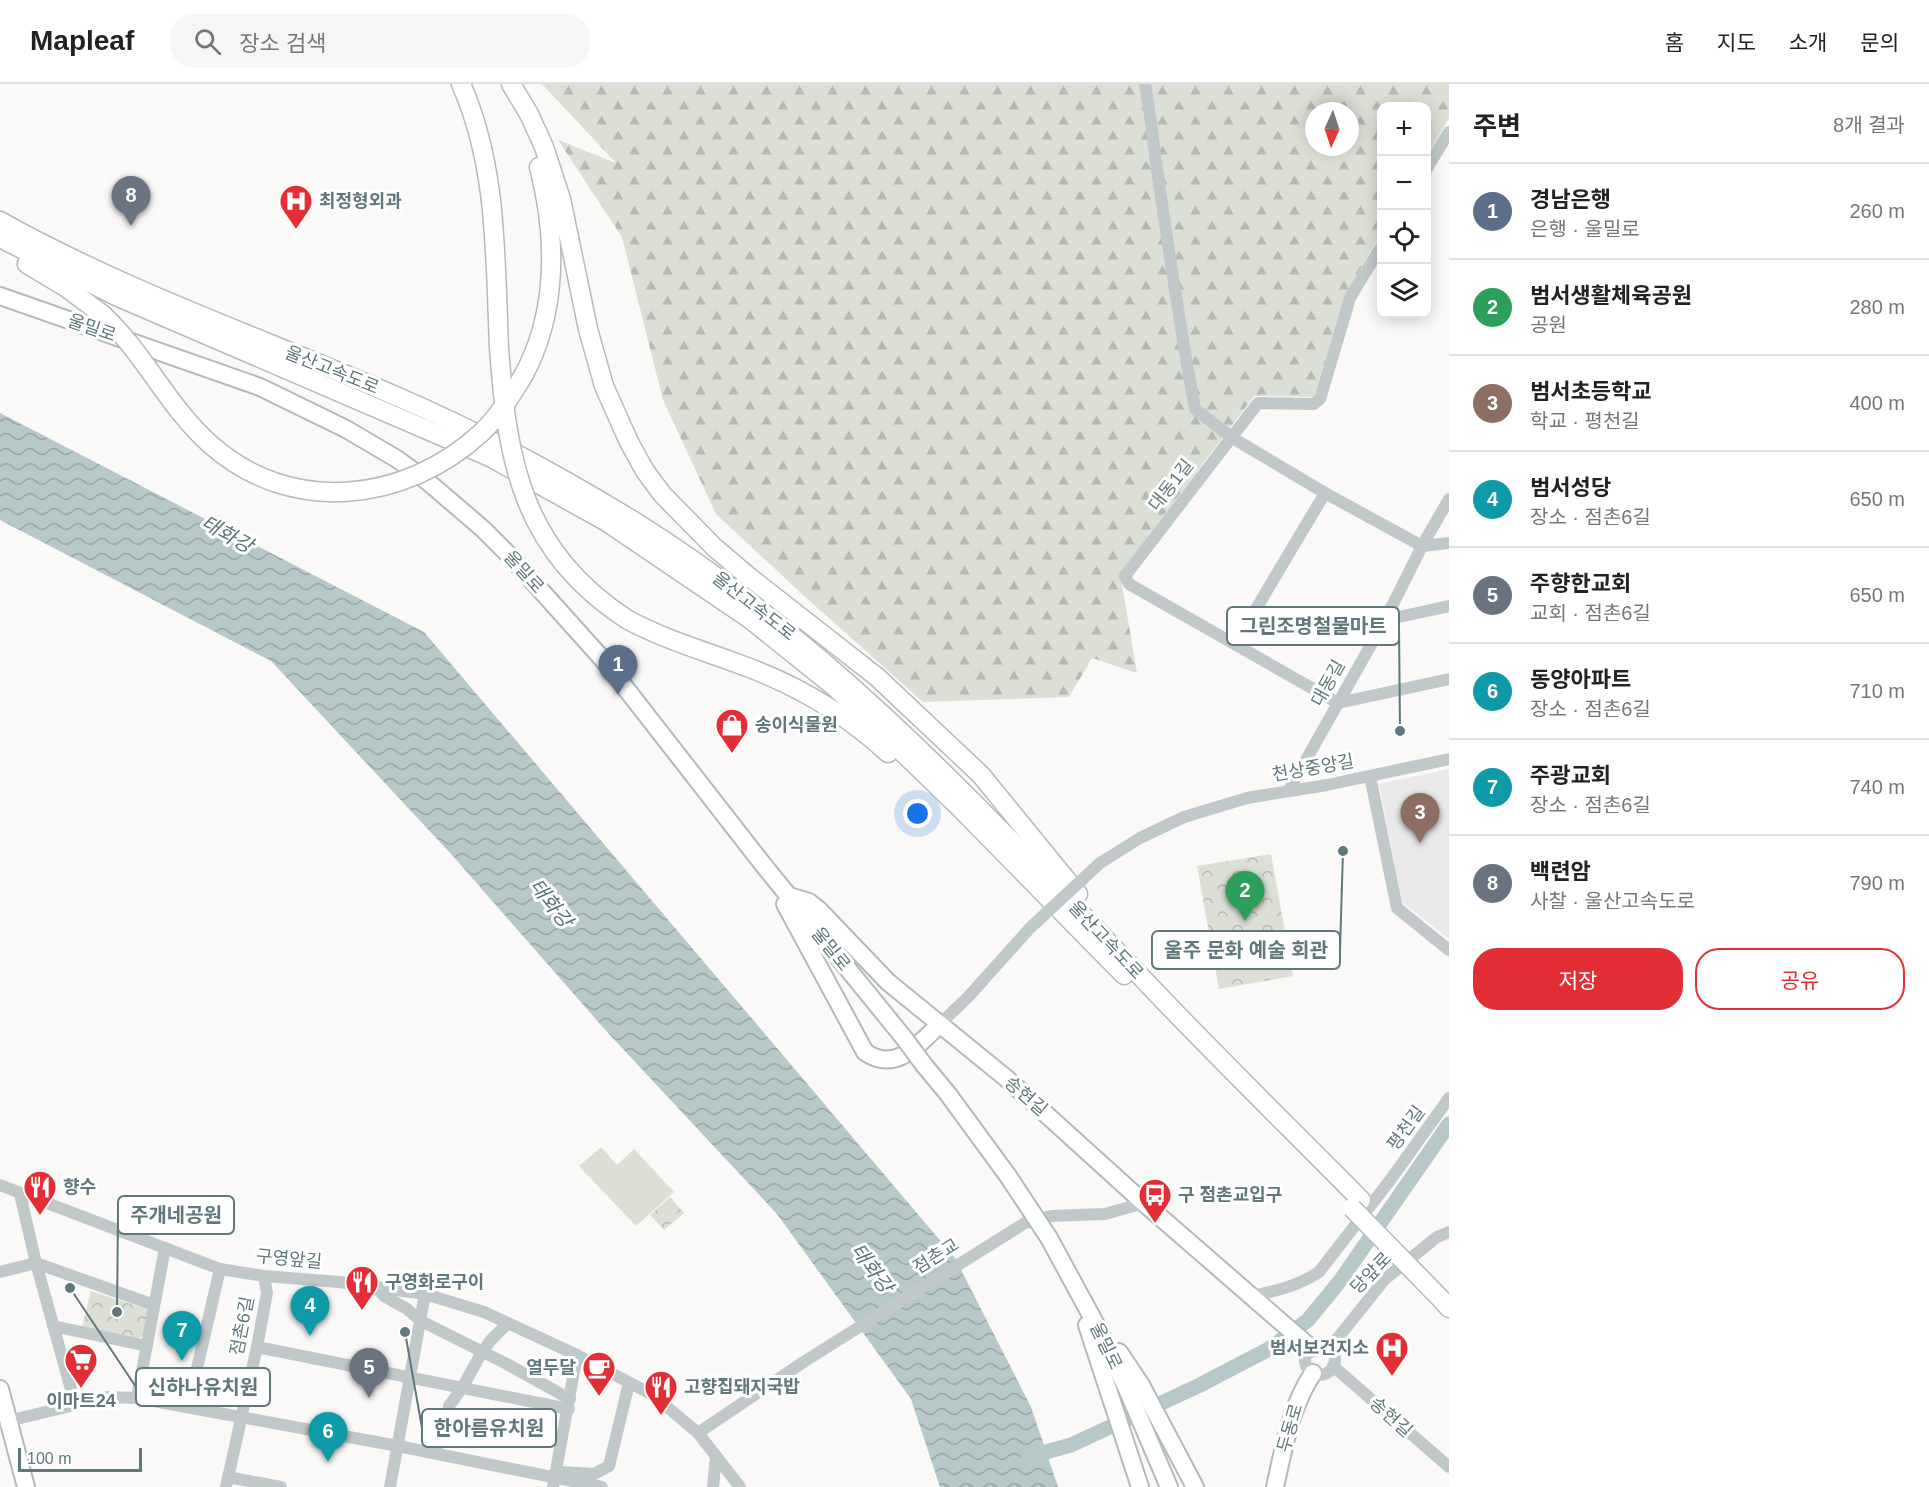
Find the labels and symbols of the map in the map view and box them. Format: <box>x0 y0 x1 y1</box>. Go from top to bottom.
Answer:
north arrow <box>1305 102 1359 156</box>
pin: 8 <box>112 176 150 226</box>
hospital icon: 최정형외과 <box>278 183 314 230</box>
place label: 최정형외과 <box>319 191 402 211</box>
street label: 울밀로 <box>65 310 119 346</box>
street label: 울산고속도로 <box>282 342 382 398</box>
street label: 대동1길 <box>1145 455 1197 515</box>
water label: 태화강 <box>198 511 259 558</box>
street label: 울밀로 <box>500 547 548 597</box>
street label: 울산고속도로 <box>709 568 799 644</box>
callout: 그린조명철물마트 <box>1227 607 1399 645</box>
text: 그린조명철물마트 <box>1239 615 1387 637</box>
pin: 1 <box>598 646 638 695</box>
street label: 대동길 <box>1307 656 1349 710</box>
shop icon: 송이식물원 <box>714 707 750 754</box>
place label: 송이식물원 <box>755 715 838 735</box>
street label: 천상중앙길 <box>1270 751 1356 785</box>
pin: 3 <box>1400 794 1440 843</box>
your location <box>903 799 932 828</box>
pin: 2 <box>1226 872 1264 921</box>
water label: 태화강 <box>525 874 578 934</box>
street label: 울산고속도로 <box>1065 897 1147 983</box>
street label: 울밀로 <box>808 923 854 975</box>
callout: 울주 문화 예술 회관 <box>1152 931 1340 969</box>
text: 울주 문화 예술 회관 <box>1164 939 1329 961</box>
street label: 송현길 <box>1001 1072 1051 1120</box>
street label: 평천길 <box>1383 1102 1429 1154</box>
restaurant icon: 향수 <box>22 1169 58 1216</box>
place label: 향수 <box>63 1177 96 1197</box>
bus stop icon: 구 점촌교입구 <box>1137 1177 1173 1224</box>
place label: 구 점촌교입구 <box>1178 1185 1282 1205</box>
callout: 주개네공원 <box>118 1196 234 1234</box>
text: 주개네공원 <box>130 1204 222 1226</box>
street label: 점촌교 <box>910 1234 962 1278</box>
water label: 태화강 <box>847 1239 899 1299</box>
street label: 구영앞길 <box>255 1246 323 1272</box>
street label: 당앞로 <box>1347 1248 1395 1298</box>
restaurant icon: 구영화로구이 <box>344 1264 380 1311</box>
place label: 구영화로구이 <box>385 1272 484 1292</box>
pin: 4 <box>290 1286 330 1336</box>
street label: 점촌6길 <box>226 1295 258 1357</box>
pin: 7 <box>162 1312 201 1361</box>
street label: 울밀로 <box>1086 1319 1126 1373</box>
hospital icon: 범서보건지소 <box>1374 1330 1410 1377</box>
place label: 범서보건지소 <box>1270 1338 1369 1358</box>
supermarket icon: 이마트24 <box>63 1342 99 1389</box>
pin: 5 <box>350 1348 388 1398</box>
cafe icon: 열두달 <box>581 1350 617 1397</box>
place label: 열두달 <box>526 1358 576 1378</box>
callout: 신하나유치원 <box>136 1368 270 1406</box>
restaurant icon: 고향집돼지국밥 <box>643 1369 679 1416</box>
text: 신하나유치원 <box>148 1376 258 1398</box>
place label: 고향집돼지국밥 <box>684 1377 800 1397</box>
place label: 이마트24 <box>46 1391 116 1411</box>
street label: 송현길 <box>1366 1393 1416 1441</box>
street label: 두동로 <box>1274 1401 1306 1455</box>
callout: 한아름유치원 <box>422 1409 556 1447</box>
pin: 6 <box>308 1412 348 1462</box>
text: 한아름유치원 <box>434 1417 544 1439</box>
scale bar <box>18 1445 142 1472</box>

